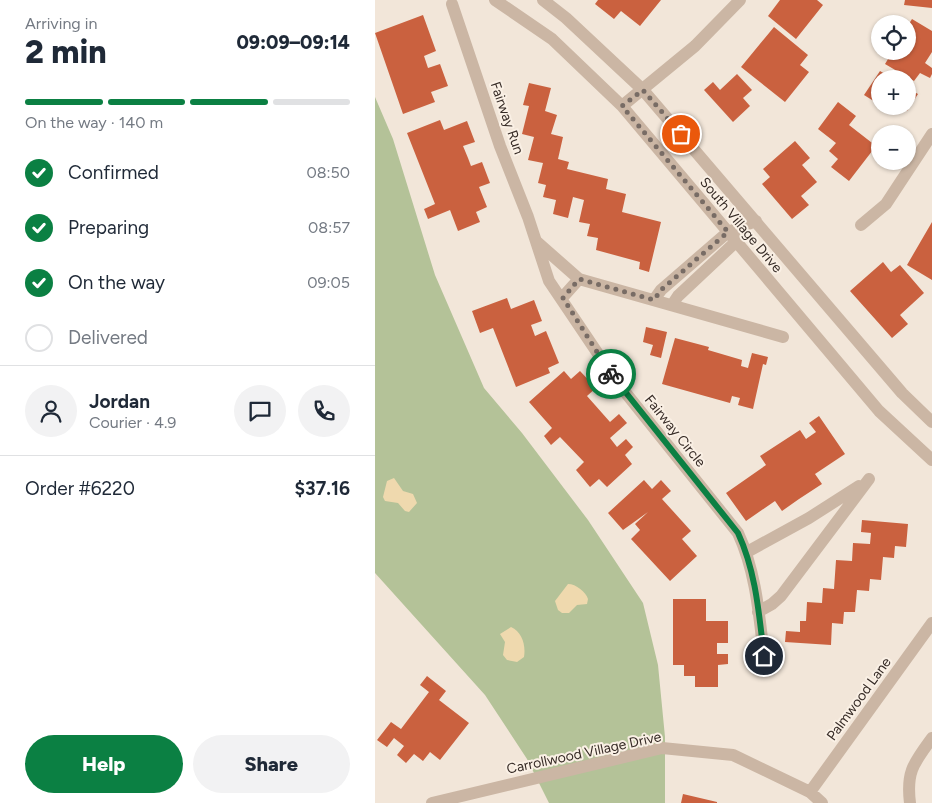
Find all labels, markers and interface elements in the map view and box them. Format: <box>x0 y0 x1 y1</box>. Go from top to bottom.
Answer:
text: Arriving in <box>25 14 97 33</box>
map controls <box>871 15 916 170</box>
button: locate <box>871 15 916 60</box>
text: 09:09–09:14 <box>236 31 350 54</box>
text: 2 min <box>25 33 107 71</box>
button: + <box>871 70 916 115</box>
street label: Fairway Run <box>487 79 527 157</box>
text: On the way · 140 m <box>25 113 163 132</box>
pin <box>660 113 702 155</box>
icon: bag <box>667 120 695 148</box>
button: − <box>871 125 916 170</box>
icon: check <box>25 159 53 187</box>
text: Confirmed <box>68 161 159 184</box>
text: 08:50 <box>306 163 350 182</box>
street label: South Village Drive <box>696 174 786 276</box>
icon: check <box>25 214 53 242</box>
text: Preparing <box>68 216 149 239</box>
text: 08:57 <box>308 218 350 237</box>
icon: check <box>25 269 53 297</box>
text: On the way <box>68 271 165 294</box>
text: 09:05 <box>307 273 350 292</box>
text: Delivered <box>68 326 148 349</box>
courier <box>586 349 636 399</box>
icon: bike <box>597 360 625 388</box>
button: person <box>25 385 77 437</box>
button: chat <box>234 385 286 437</box>
button: phone <box>298 385 350 437</box>
text: Jordan <box>89 390 150 413</box>
street label: Fairway Circle <box>641 392 709 471</box>
text: Courier · 4.9 <box>89 413 176 432</box>
text: Order #6220 <box>25 477 135 500</box>
text: $37.16 <box>295 477 350 500</box>
pin <box>743 635 785 677</box>
icon: home <box>750 642 778 670</box>
street label: Palmwood Lane <box>823 654 895 744</box>
street label: Carrollwood Village Drive <box>505 728 663 778</box>
button: Help <box>25 735 183 793</box>
button: Share <box>193 735 350 793</box>

